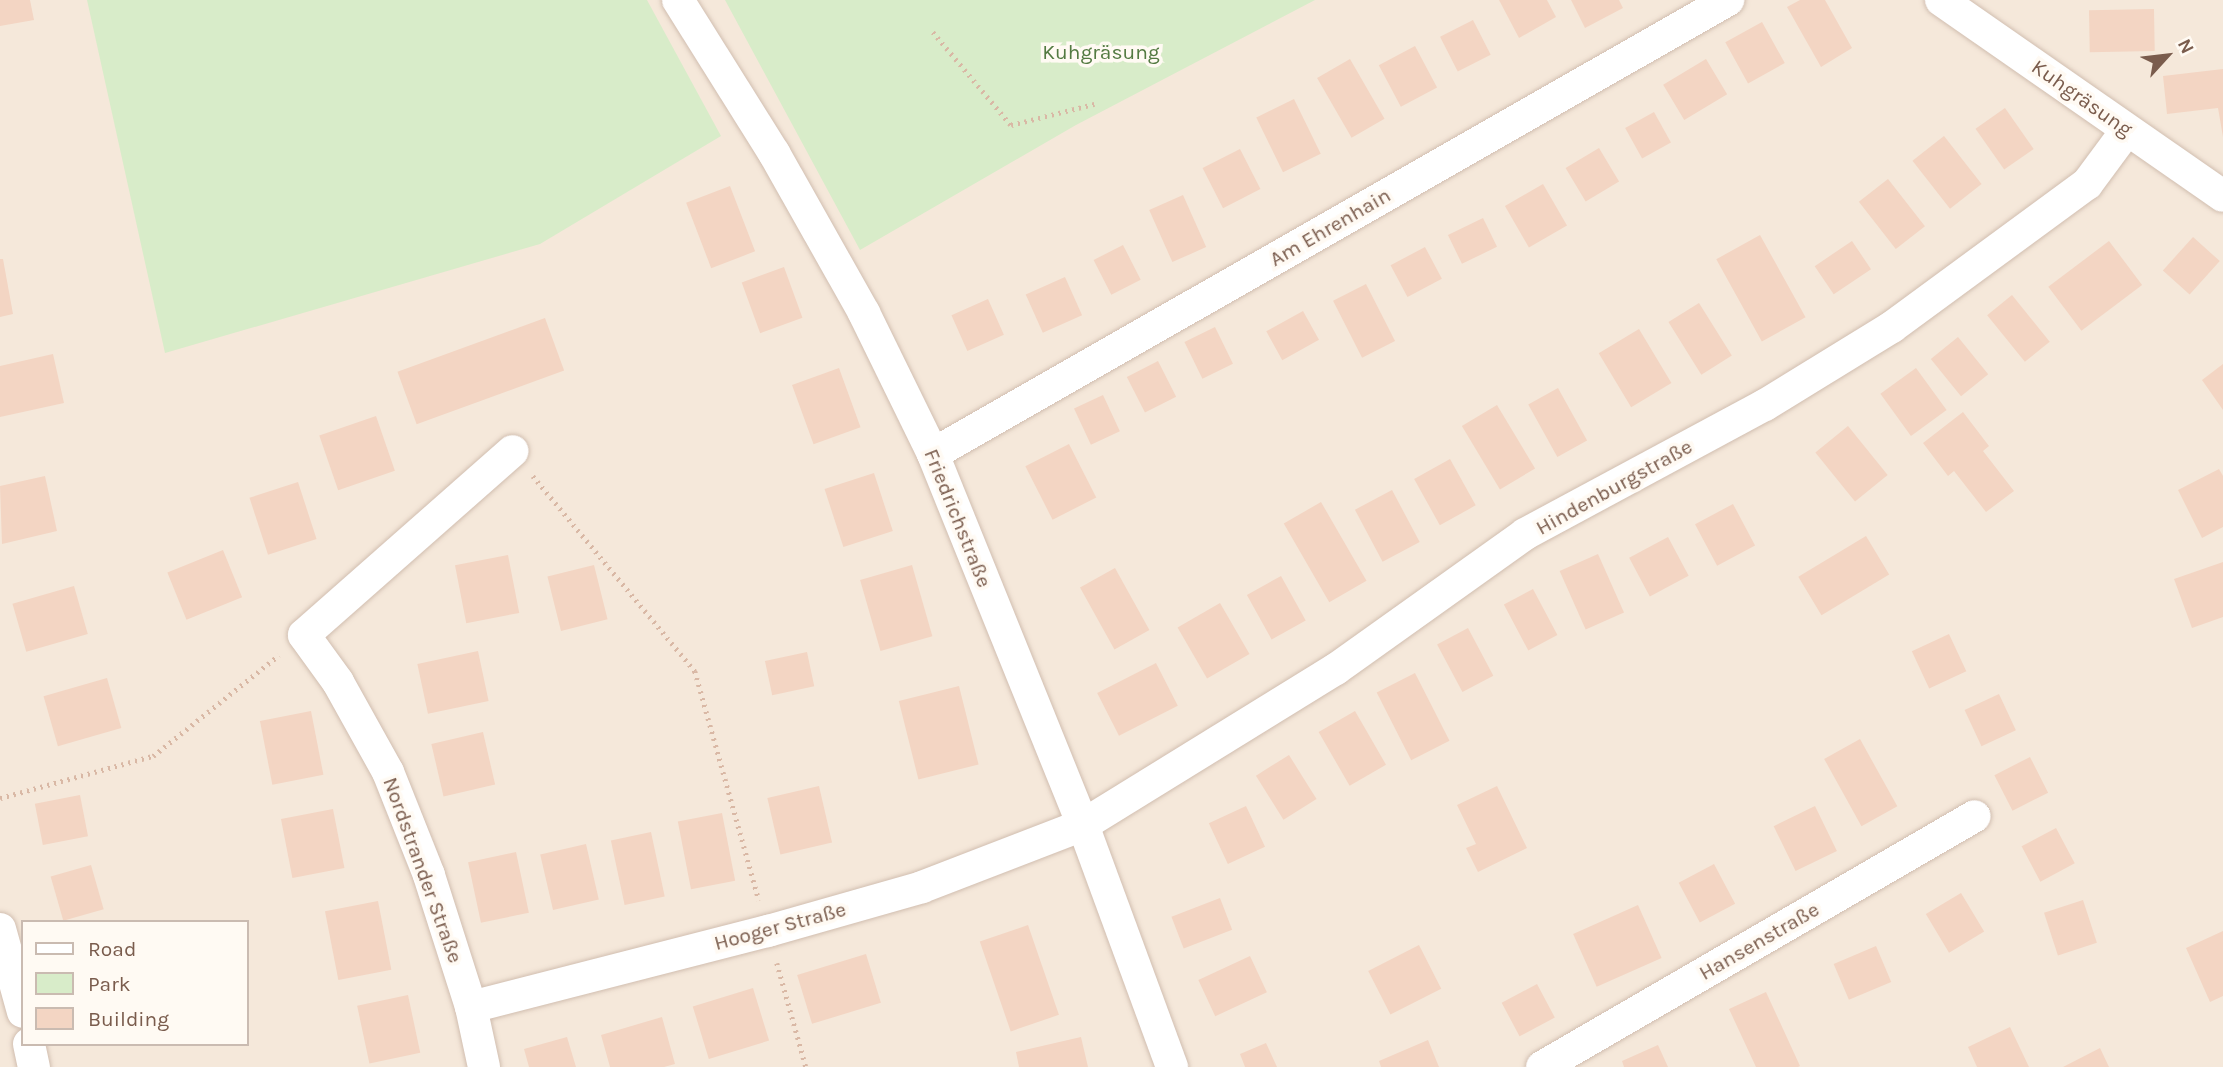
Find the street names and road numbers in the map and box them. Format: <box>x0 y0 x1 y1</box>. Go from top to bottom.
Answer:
street label: Kuhgräsung <box>2027 54 2137 142</box>
street label: Am Ehrenhain <box>1265 182 1395 272</box>
street label: Hindenburgstraße <box>1531 434 1697 540</box>
street label: Friedrichstraße <box>919 445 997 591</box>
street label: Nordstrander Straße <box>378 774 468 966</box>
street label: Hooger Straße <box>711 896 849 956</box>
street label: Hansenstraße <box>1694 896 1824 986</box>

